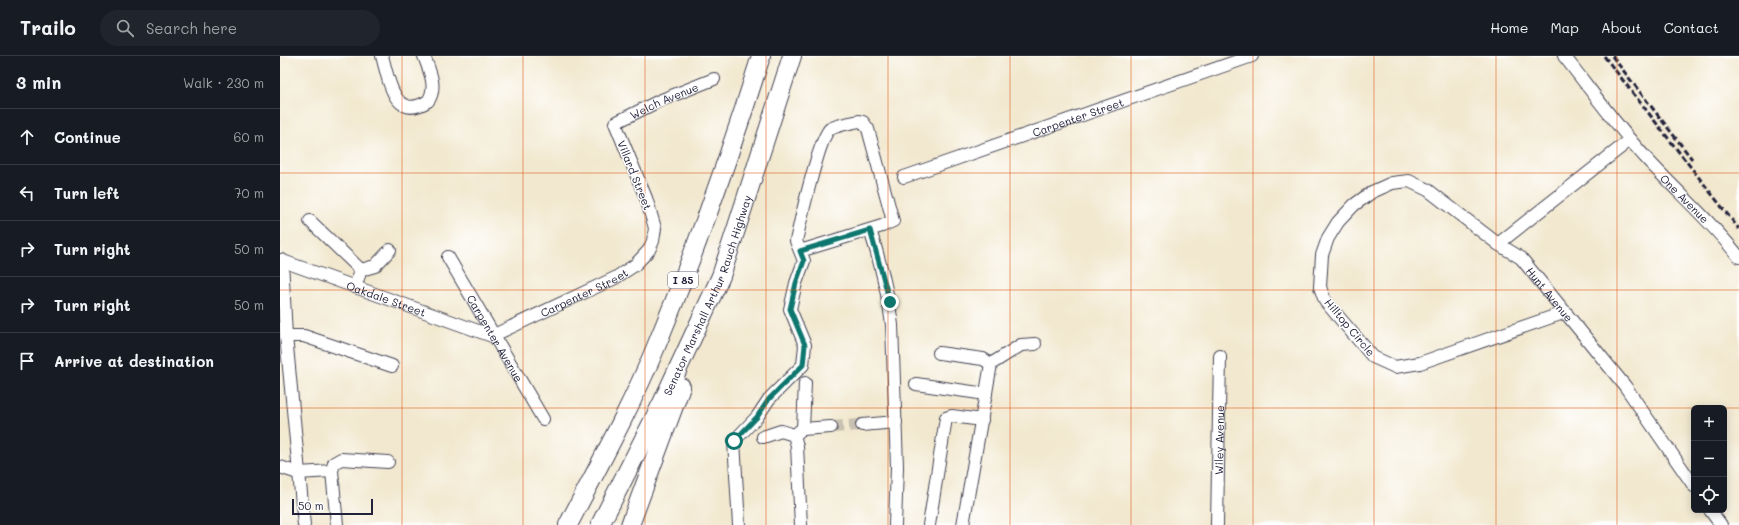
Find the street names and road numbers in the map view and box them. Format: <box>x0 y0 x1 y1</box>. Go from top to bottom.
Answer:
street label: Welch Avenue <box>627 79 701 122</box>
street label: Carpenter Street <box>1030 94 1126 139</box>
street label: Villard Street <box>614 138 656 212</box>
street label: One Avenue <box>1657 171 1713 226</box>
street label: Senator Marshall Arthur Rauch Highway <box>659 193 754 398</box>
street label: Hunt Avenue <box>1523 263 1577 325</box>
street label: Carpenter Street <box>538 264 631 320</box>
road number: I 85 <box>668 272 698 288</box>
street label: Oakdale Street <box>345 277 428 319</box>
street label: Carpenter Avenue <box>464 292 527 385</box>
street label: Hilltop Circle <box>1321 295 1379 359</box>
street label: Wiley Avenue <box>1210 405 1227 475</box>

